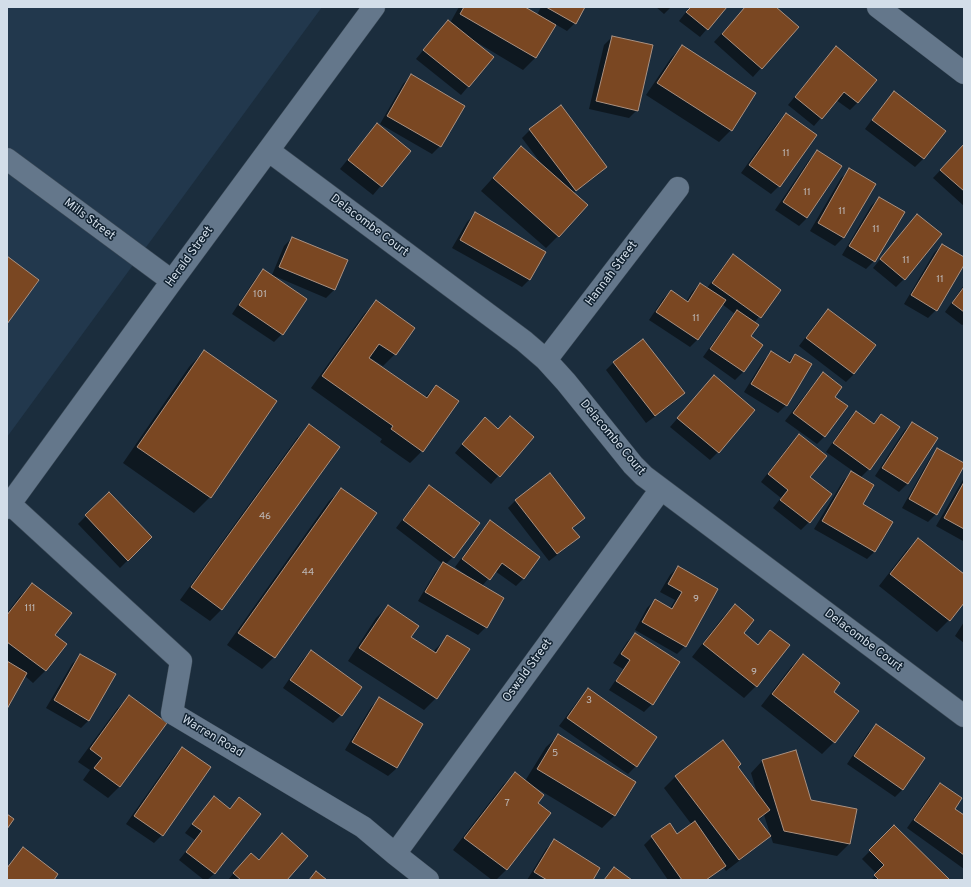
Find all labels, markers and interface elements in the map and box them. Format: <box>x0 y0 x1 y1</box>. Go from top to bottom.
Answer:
house number: 11 <box>782 148 790 160</box>
house number: 11 <box>803 187 811 199</box>
street label: Delacombe Court <box>327 192 411 260</box>
street label: Mills Street <box>61 196 117 244</box>
house number: 11 <box>838 206 846 218</box>
street label: Herald Street <box>163 224 217 290</box>
house number: 11 <box>872 224 880 236</box>
street label: Hannah Street <box>583 239 641 309</box>
house number: 11 <box>902 255 910 267</box>
house number: 11 <box>936 274 944 286</box>
house number: 101 <box>253 289 267 301</box>
house number: 11 <box>692 313 700 325</box>
street label: Delacombe Court <box>576 397 648 479</box>
house number: 46 <box>259 511 271 523</box>
house number: 44 <box>302 567 314 579</box>
house number: 9 <box>693 594 699 606</box>
house number: 111 <box>24 603 36 615</box>
street label: Delacombe Court <box>821 607 905 675</box>
street label: Oswald Street <box>500 637 556 705</box>
house number: 9 <box>751 667 757 679</box>
house number: 3 <box>586 695 592 707</box>
street label: Warren Road <box>179 713 245 761</box>
house number: 5 <box>552 748 558 760</box>
house number: 7 <box>504 798 510 810</box>

